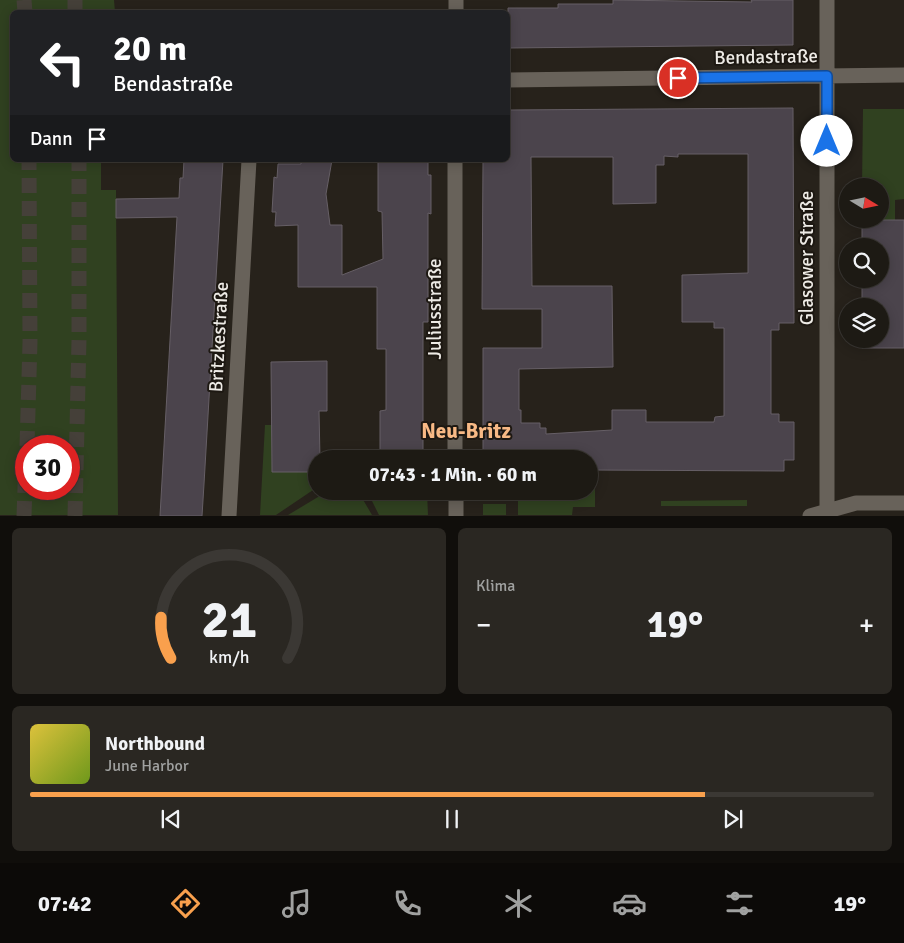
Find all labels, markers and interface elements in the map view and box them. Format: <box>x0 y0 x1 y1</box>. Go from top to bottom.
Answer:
text: 20 m <box>113 27 187 70</box>
icon: left <box>30 30 95 95</box>
street label: Bendastraße <box>714 44 818 70</box>
pin <box>657 57 699 99</box>
icon: arrive <box>664 64 692 92</box>
text: Bendastraße <box>113 70 233 97</box>
position arrow <box>800 114 852 166</box>
icon: arrive <box>83 125 111 153</box>
text: Dann <box>30 127 73 151</box>
north arrow <box>839 178 889 228</box>
map controls <box>839 178 889 348</box>
street label: Glasower Straße <box>795 191 819 325</box>
button: search <box>839 238 889 288</box>
street label: Juliusstraße <box>423 258 447 360</box>
street label: Britzkestraße <box>204 281 234 393</box>
button: layers <box>839 298 889 348</box>
district label: Neu-Britz <box>421 418 511 444</box>
speed limit sign: 30 <box>15 435 80 500</box>
text: 07:43 · 1 Min. · 60 m <box>369 463 537 487</box>
text: Klima <box>476 576 515 596</box>
text: 21 <box>201 588 257 652</box>
text: 19° <box>647 601 703 648</box>
text: − <box>476 608 491 642</box>
text: + <box>859 608 874 642</box>
text: km/h <box>209 646 249 668</box>
text: Northbound <box>105 732 205 756</box>
text: June Harbor <box>105 756 189 776</box>
icon: previous <box>157 805 185 833</box>
icon: pause <box>438 805 466 833</box>
icon: next <box>719 805 747 833</box>
icon: directions <box>168 886 203 921</box>
icon: music <box>279 886 314 921</box>
icon: phone <box>390 886 425 921</box>
icon: climate <box>501 886 536 921</box>
icon: car <box>612 886 647 921</box>
icon: filters <box>722 886 757 921</box>
text: 07:42 <box>38 890 92 917</box>
text: 19° <box>833 890 866 917</box>

